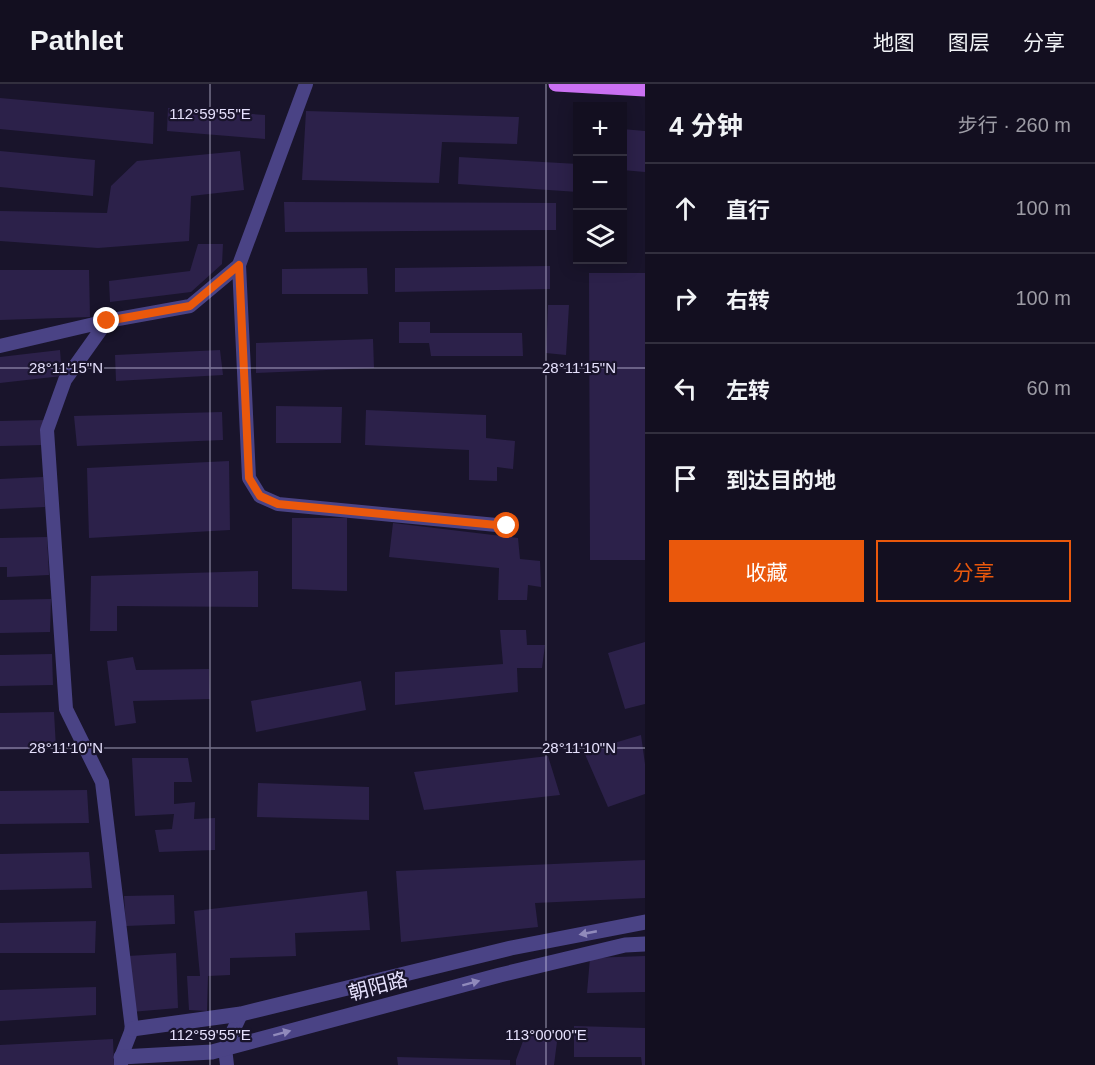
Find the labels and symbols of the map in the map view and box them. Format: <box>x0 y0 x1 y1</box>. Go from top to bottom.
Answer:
text: 112°59'55"E <box>169 105 251 122</box>
route end <box>93 307 119 333</box>
text: 28°11'15"N <box>29 359 103 376</box>
text: 28°11'15"N <box>542 359 616 376</box>
route start <box>493 512 519 538</box>
text: 28°11'10"N <box>29 739 103 756</box>
text: 28°11'10"N <box>542 739 616 756</box>
one-way arrow <box>578 929 597 938</box>
street label: 朝阳路 <box>346 968 410 1004</box>
one-way arrow <box>462 978 480 987</box>
text: 112°59'55"E <box>169 1026 251 1043</box>
text: 113°00'00"E <box>505 1026 587 1043</box>
one-way arrow <box>273 1028 291 1038</box>

